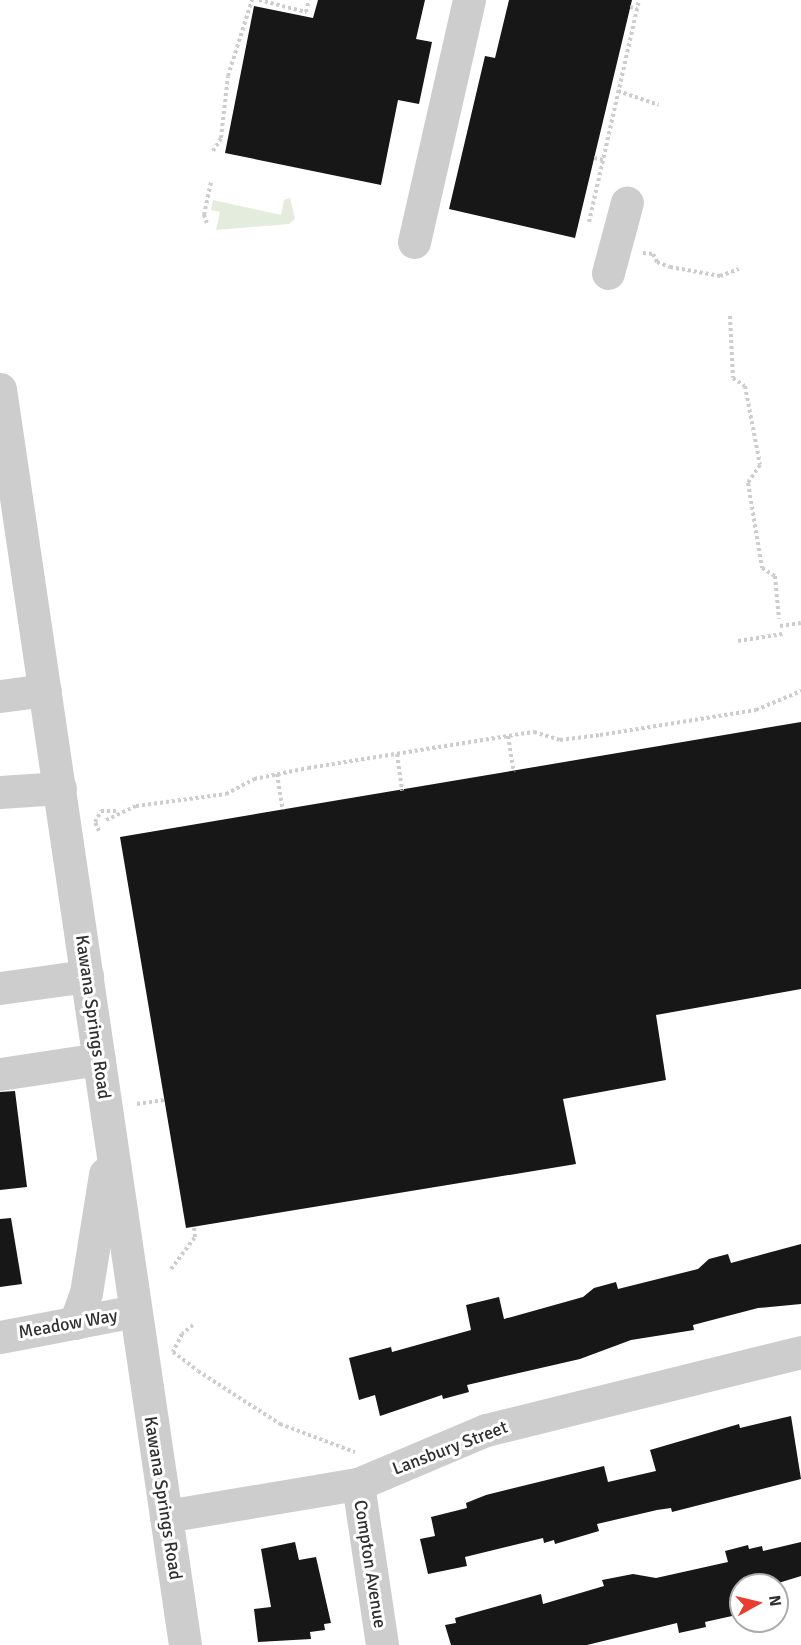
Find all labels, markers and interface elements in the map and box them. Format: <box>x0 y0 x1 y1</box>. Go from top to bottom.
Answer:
street label: Kawana Springs Road <box>71 934 115 1100</box>
street label: Meadow Way <box>17 1305 119 1343</box>
street label: Kawana Springs Road <box>139 1415 187 1581</box>
street label: Lansbury Street <box>389 1416 511 1480</box>
street label: Compton Avenue <box>349 1498 391 1630</box>
north arrow <box>729 1573 789 1633</box>
text: N <box>764 1594 786 1608</box>

